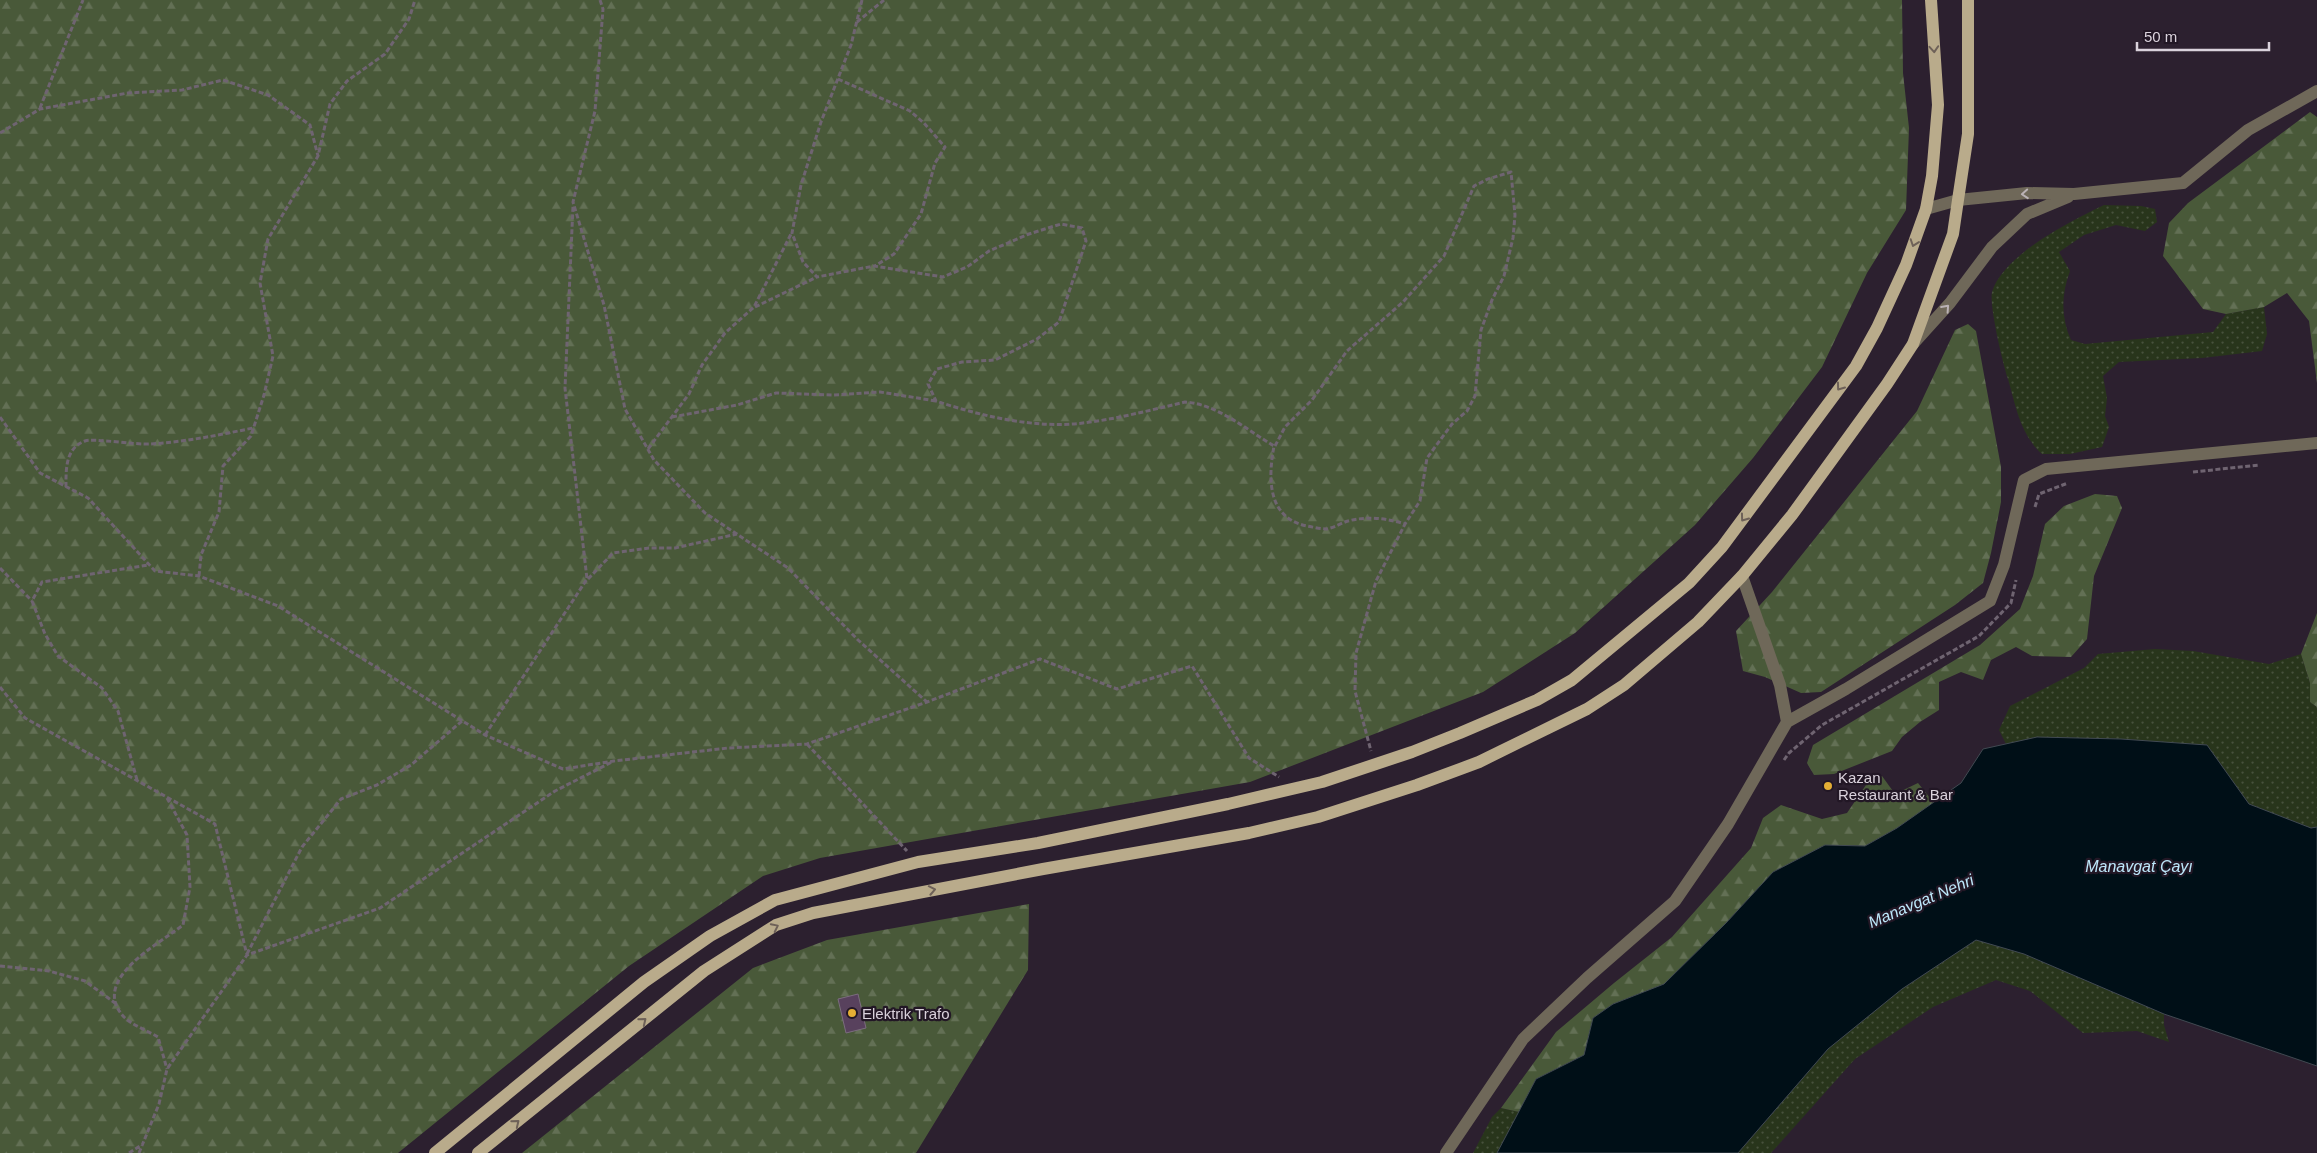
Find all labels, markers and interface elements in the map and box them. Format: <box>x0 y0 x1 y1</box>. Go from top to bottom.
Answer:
scale bar <box>2137 20 2270 52</box>
text: 50 m <box>2144 28 2177 45</box>
one-way arrow <box>1929 45 1940 53</box>
one-way arrow <box>2021 189 2029 200</box>
one-way arrow <box>1910 238 1920 247</box>
one-way arrow <box>1940 304 1949 313</box>
one-way arrow <box>1837 382 1846 391</box>
one-way arrow <box>1741 512 1750 522</box>
place label: Kazan Restaurant & Bar <box>1838 769 1953 803</box>
marker: Kazan Restaurant & Bar <box>1822 780 1834 792</box>
water label: Manavgat Çayı <box>2085 858 2193 875</box>
water label: Manavgat Nehri <box>1866 871 1977 931</box>
one-way arrow <box>928 885 937 896</box>
one-way arrow <box>769 923 778 933</box>
place label: Elektrik Trafo <box>862 1005 950 1022</box>
marker: Elektrik Trafo <box>846 1007 858 1019</box>
one-way arrow <box>637 1019 646 1027</box>
one-way arrow <box>510 1120 519 1128</box>

